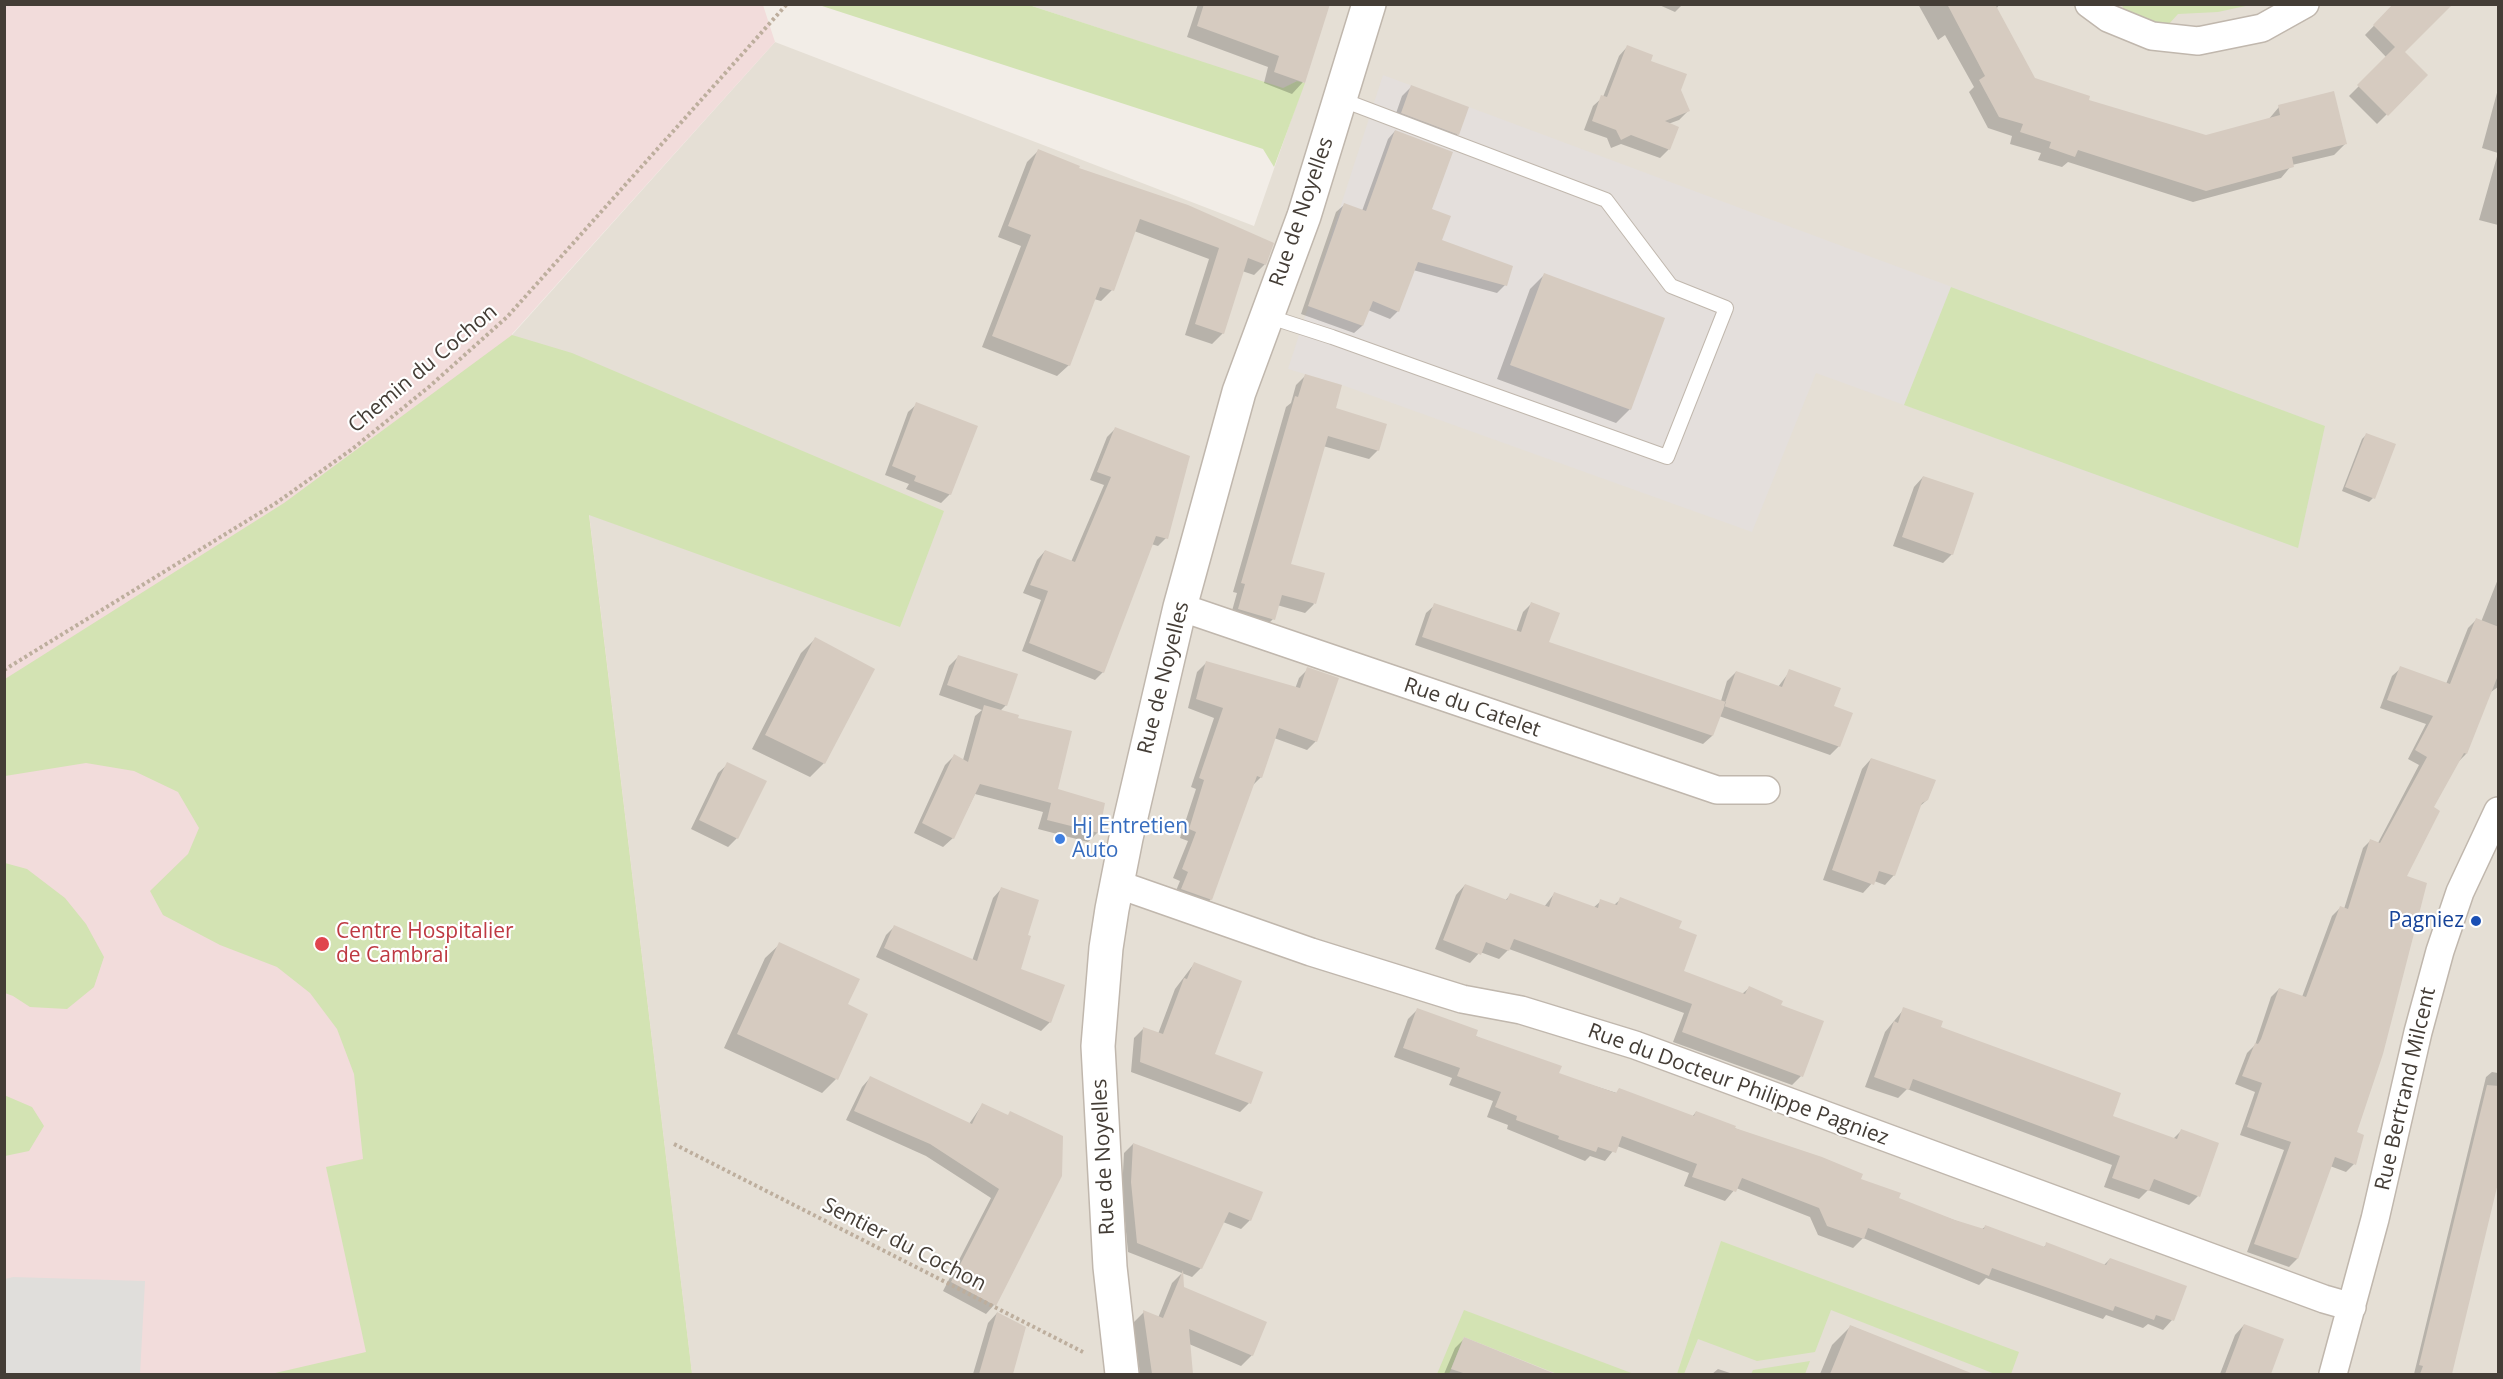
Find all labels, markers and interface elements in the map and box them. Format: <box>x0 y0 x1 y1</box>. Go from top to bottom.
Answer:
street label: Rue de Noyelles <box>1265 134 1339 290</box>
street label: Chemin du Cochon <box>343 299 503 439</box>
street label: Rue de Noyelles <box>1133 599 1195 757</box>
street label: Rue du Catelet <box>1400 673 1544 743</box>
place label: Hj Entretien Auto <box>1072 814 1188 864</box>
marker: Hj Entretien Auto <box>1053 832 1067 846</box>
place label: Pagniez <box>2388 908 2464 934</box>
marker: Pagniez <box>2469 914 2483 928</box>
place label: Centre Hospitalier de Cambrai <box>336 919 514 969</box>
marker: Centre Hospitalier de Cambrai <box>313 935 331 953</box>
street label: Rue Bertrand Milcent <box>2370 985 2442 1193</box>
street label: Rue du Docteur Philippe Pagniez <box>1584 1019 1892 1151</box>
street label: Rue de Noyelles <box>1087 1078 1121 1236</box>
street label: Sentier du Cochon <box>818 1193 990 1297</box>

